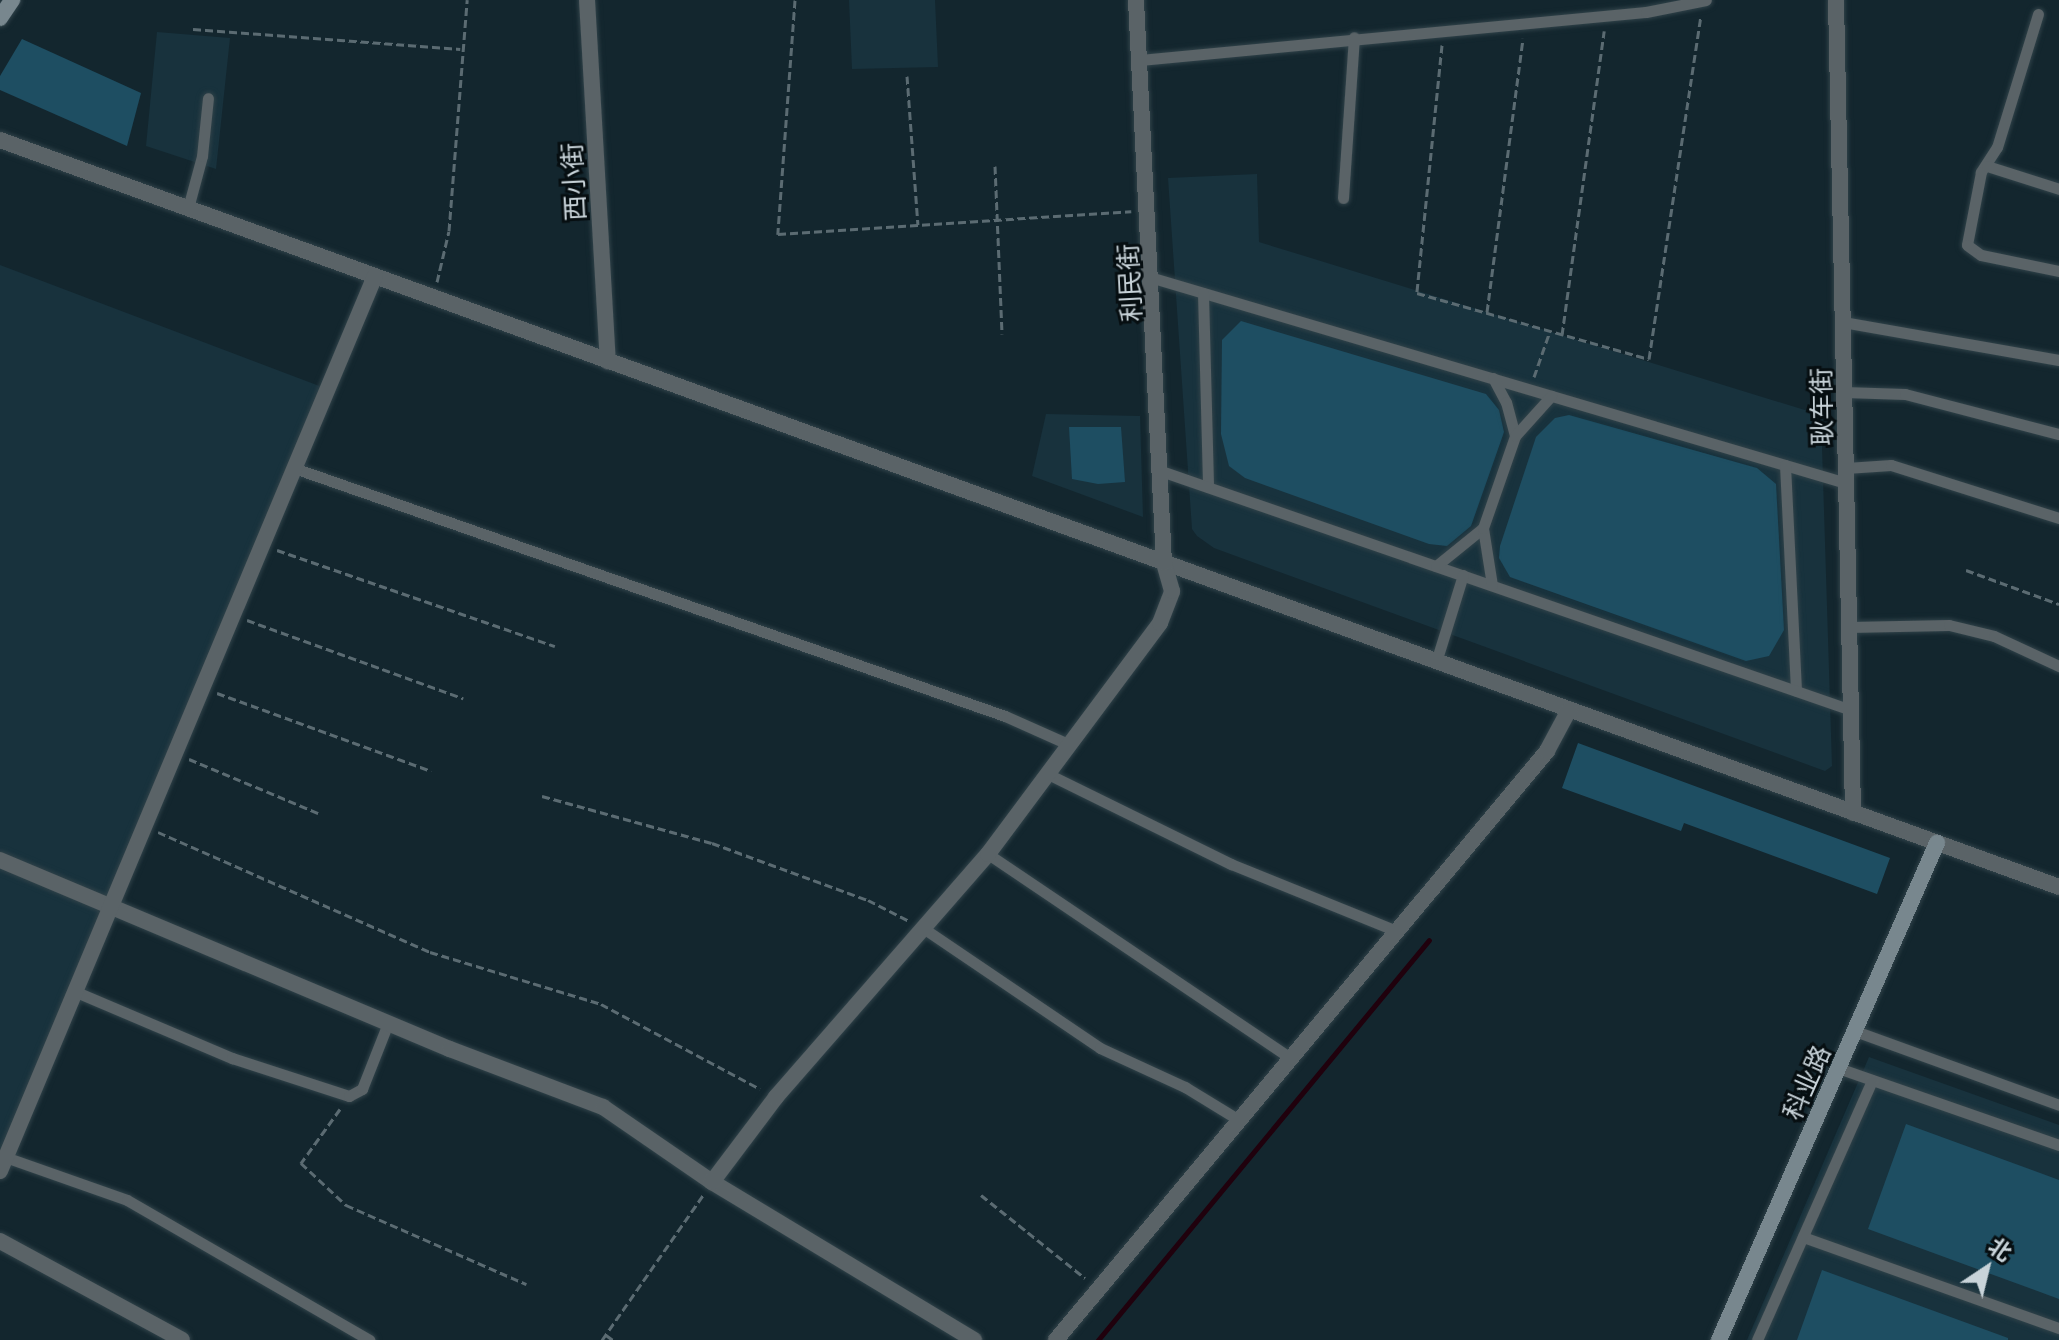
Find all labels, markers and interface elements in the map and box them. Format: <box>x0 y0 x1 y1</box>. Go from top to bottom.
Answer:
street label: 西小街 <box>555 142 591 222</box>
street label: 利民街 <box>1111 243 1147 323</box>
street label: 耿车街 <box>1805 368 1837 446</box>
street label: 科业路 <box>1776 1040 1836 1124</box>
north arrow <box>1947 1228 2027 1308</box>
text: 北 <box>1984 1231 2017 1265</box>

